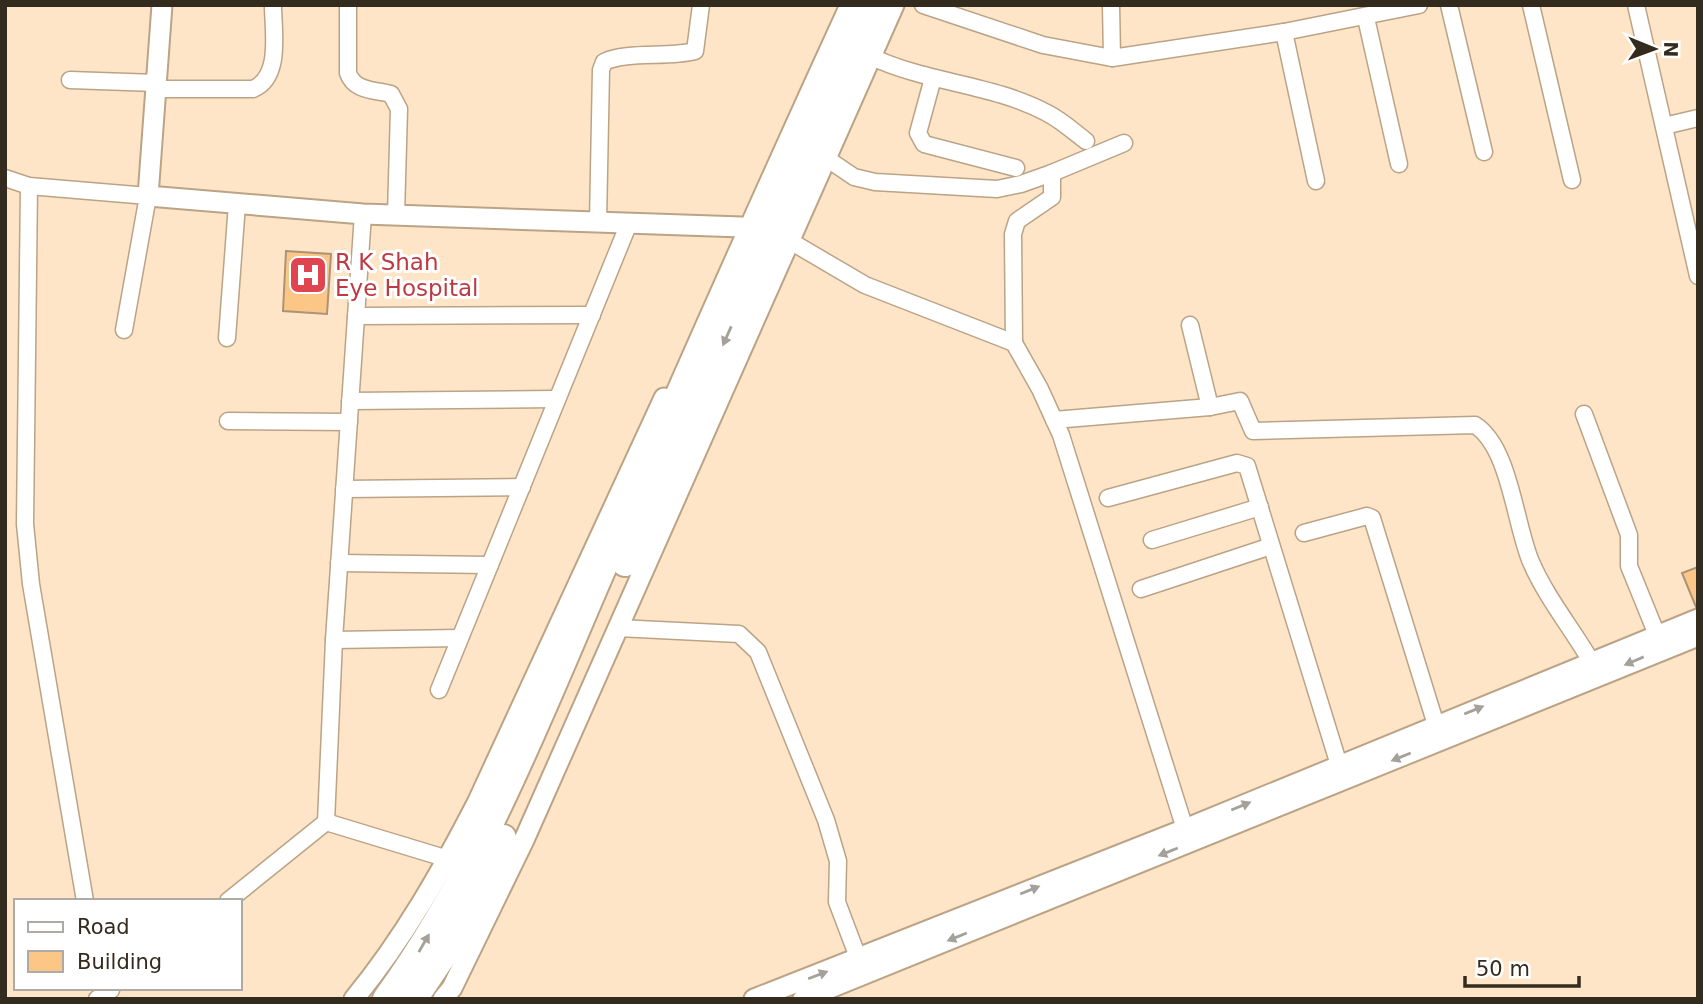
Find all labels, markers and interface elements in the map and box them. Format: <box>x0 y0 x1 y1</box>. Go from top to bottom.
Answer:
north arrow <box>1619 14 1689 84</box>
text: N <box>1660 41 1682 57</box>
place label: R K Shah Eye Hospital <box>335 249 478 301</box>
hospital icon: R K Shah Eye Hospital <box>287 254 329 296</box>
one-way arrow <box>721 326 733 346</box>
one-way arrow <box>1624 655 1644 667</box>
one-way arrow <box>1463 704 1484 715</box>
one-way arrow <box>1391 751 1411 763</box>
one-way arrow <box>1230 800 1251 811</box>
one-way arrow <box>1157 847 1178 858</box>
one-way arrow <box>1019 885 1040 896</box>
legend <box>14 899 242 990</box>
text: Road <box>77 915 130 939</box>
one-way arrow <box>946 932 967 943</box>
one-way arrow <box>418 933 430 952</box>
scale bar <box>1465 944 1579 988</box>
text: Building <box>77 950 162 974</box>
text: 50 m <box>1476 957 1530 981</box>
one-way arrow <box>808 969 829 980</box>

